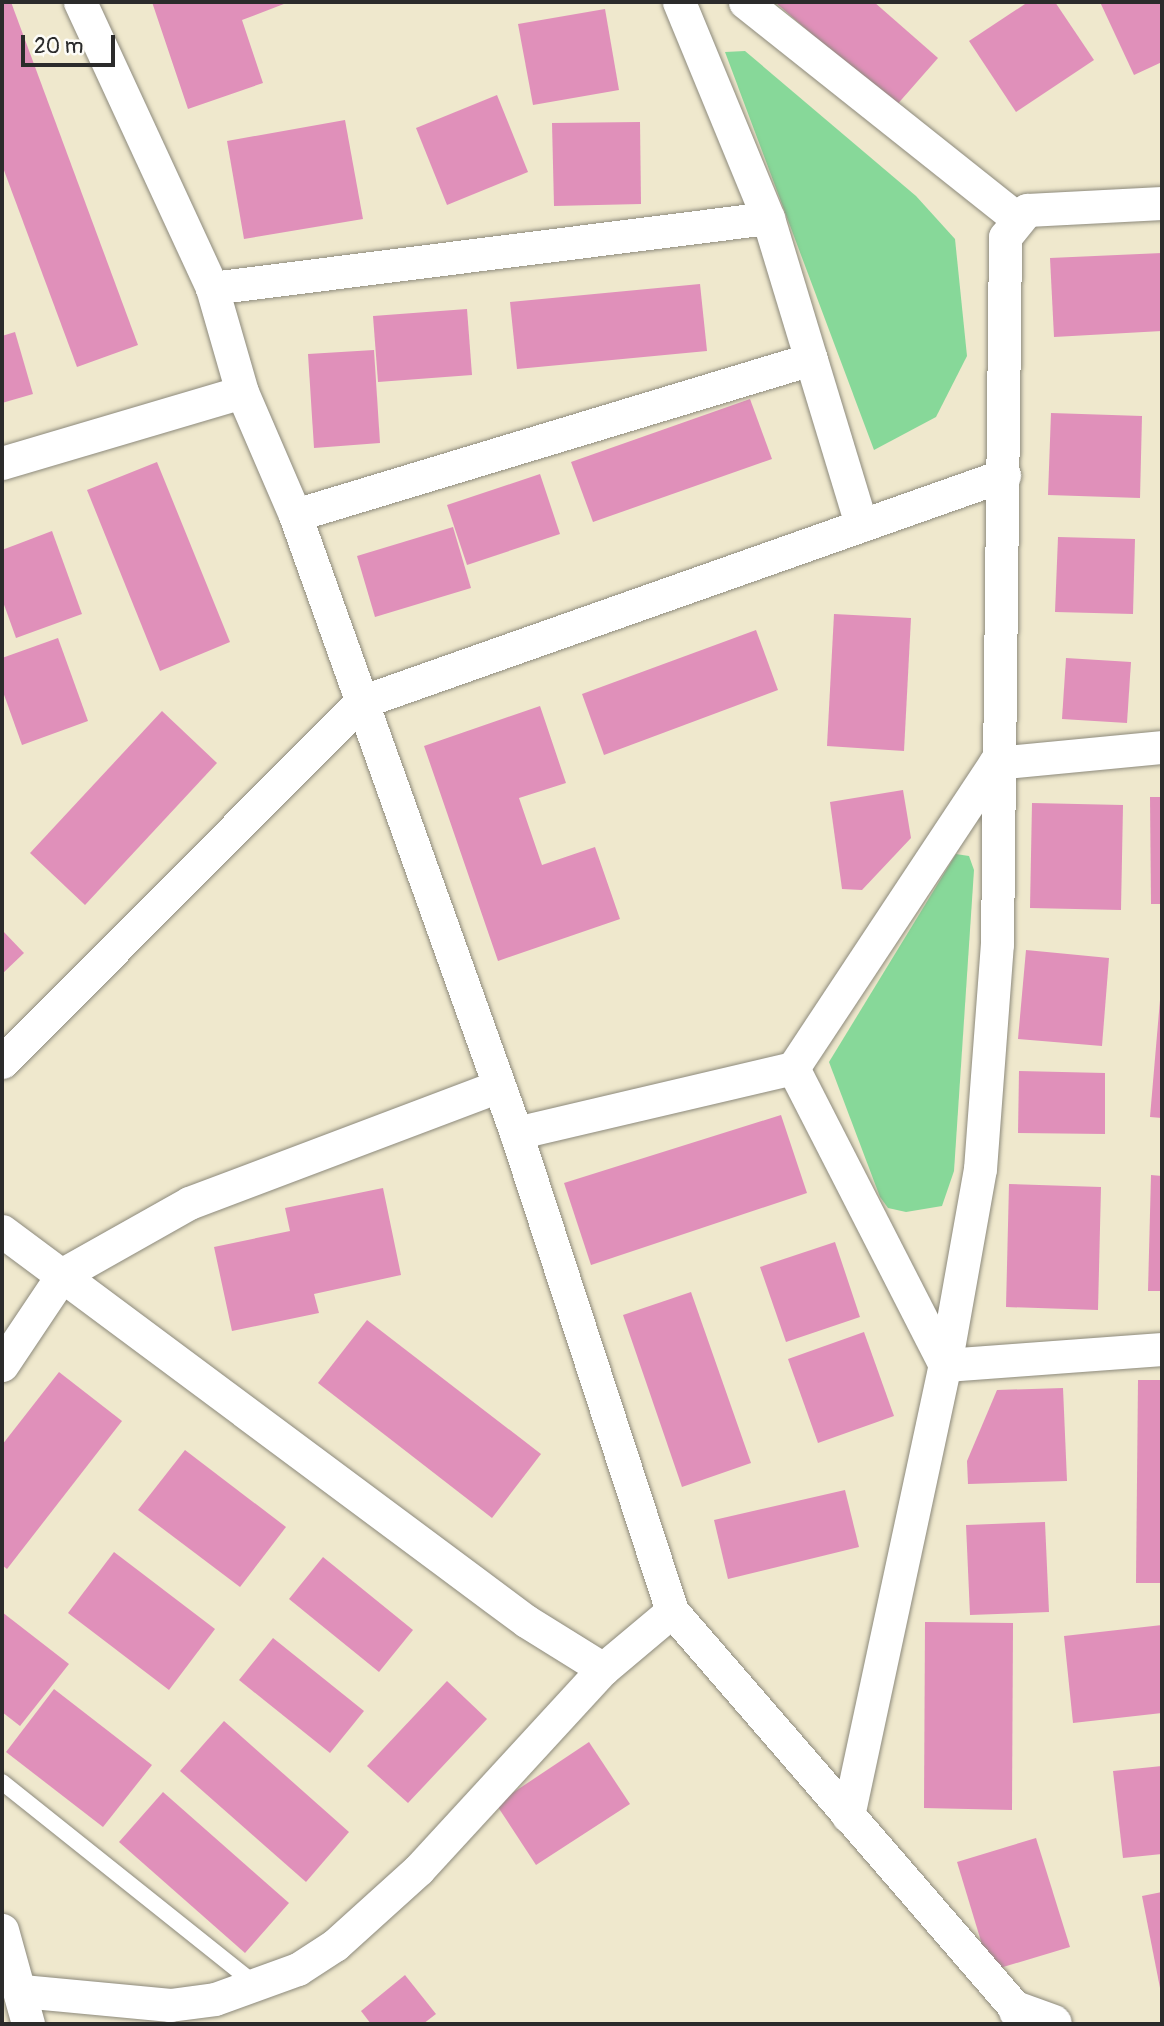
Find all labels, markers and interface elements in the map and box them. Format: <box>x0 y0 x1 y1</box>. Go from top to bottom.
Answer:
scale bar <box>24 21 119 65</box>
text: 20 m <box>34 33 83 60</box>

